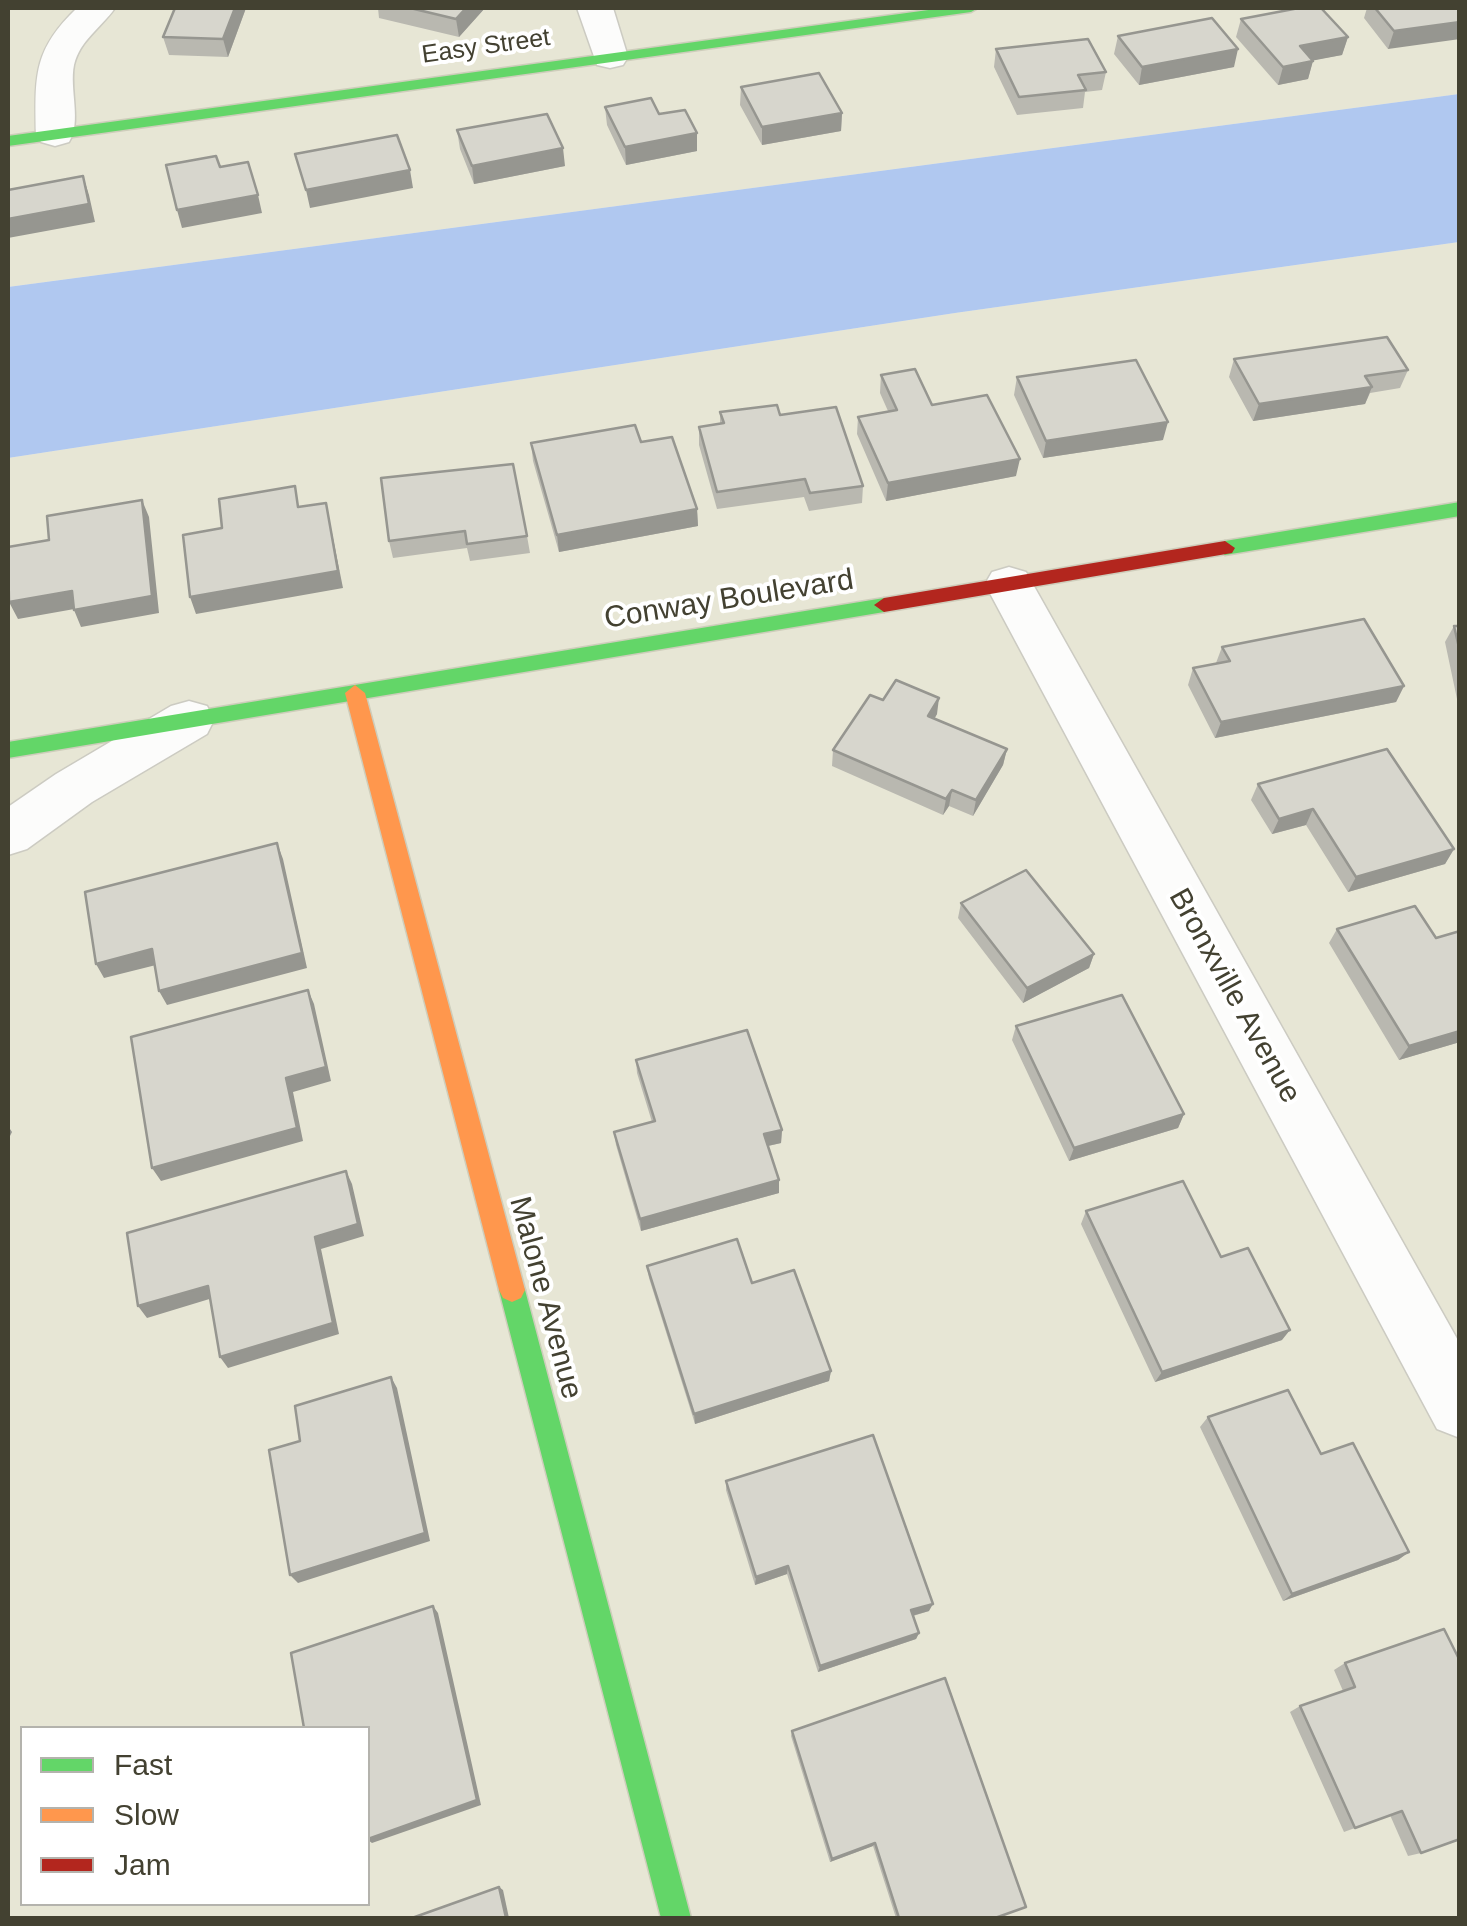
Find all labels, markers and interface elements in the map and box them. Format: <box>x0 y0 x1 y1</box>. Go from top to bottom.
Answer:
street label: Easy Street <box>420 23 552 71</box>
street label: Conway Boulevard <box>602 563 856 637</box>
street label: Bronxville Avenue <box>1160 882 1308 1110</box>
street label: Malone Avenue <box>501 1193 589 1403</box>
legend <box>20 1726 370 1906</box>
text: Fast <box>114 1748 172 1781</box>
text: Slow <box>114 1798 179 1831</box>
text: Jam <box>114 1848 171 1881</box>

